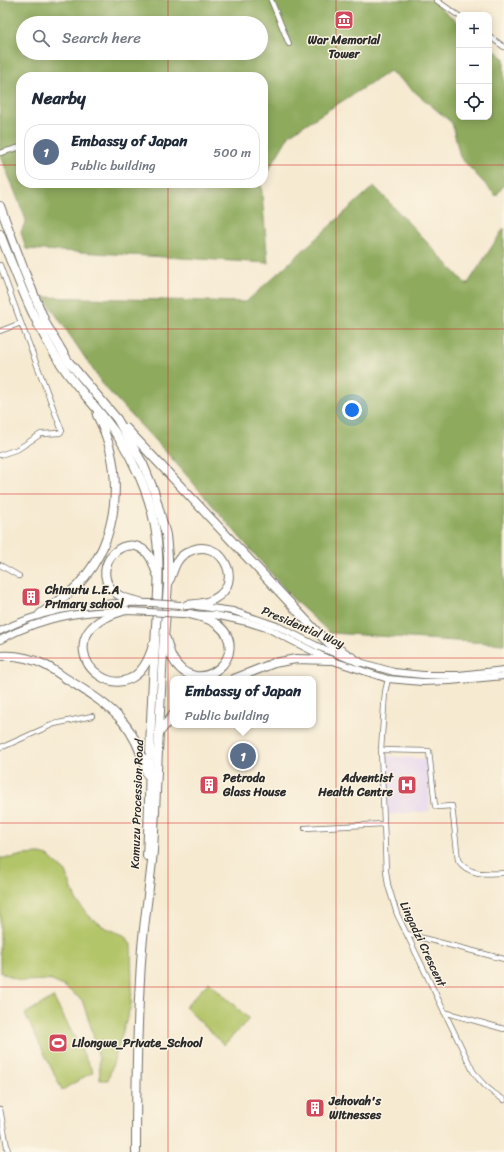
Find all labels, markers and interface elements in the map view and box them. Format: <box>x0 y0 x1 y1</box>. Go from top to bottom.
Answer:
museum icon: War Memorial Tower <box>333 9 355 31</box>
map controls <box>456 12 492 120</box>
button: + <box>456 12 492 48</box>
search box <box>16 16 268 60</box>
text: Search here <box>62 25 141 51</box>
icon: search <box>30 27 52 49</box>
place label: War Memorial Tower <box>308 29 381 65</box>
button: − <box>456 48 492 84</box>
text: Nearby <box>32 83 86 113</box>
button: locate <box>456 84 492 120</box>
text: Embassy of Japan <box>71 128 187 154</box>
text: 1 <box>43 141 49 164</box>
text: 500 m <box>213 141 251 164</box>
text: Public building <box>71 154 156 177</box>
your location <box>342 400 362 420</box>
place label: Chimutu L.E.A Primary school <box>44 579 124 615</box>
building icon: Chimutu L.E.A Primary school <box>20 586 42 608</box>
street label: Presidential Way <box>258 600 349 655</box>
popup <box>170 676 316 728</box>
text: Embassy of Japan <box>185 678 301 704</box>
text: Public building <box>185 704 269 727</box>
street label: Kamuzu Procession Road <box>124 738 150 869</box>
pin: 1 <box>230 741 256 771</box>
place label: Petroda Glass House <box>222 767 287 803</box>
place label: Adventist Health Centre <box>317 767 394 803</box>
building icon: Petroda Glass House <box>198 774 220 796</box>
hospital icon: Adventist Health Centre <box>396 774 418 796</box>
street label: Lingadzi Crescent <box>393 897 453 992</box>
sports icon: Lilongwe_Private_School <box>47 1032 69 1054</box>
place label: Lilongwe_Private_School <box>72 1032 203 1054</box>
place label: Jehovah's Witnesses <box>328 1090 382 1126</box>
building icon: Jehovah's Witnesses <box>304 1097 326 1119</box>

